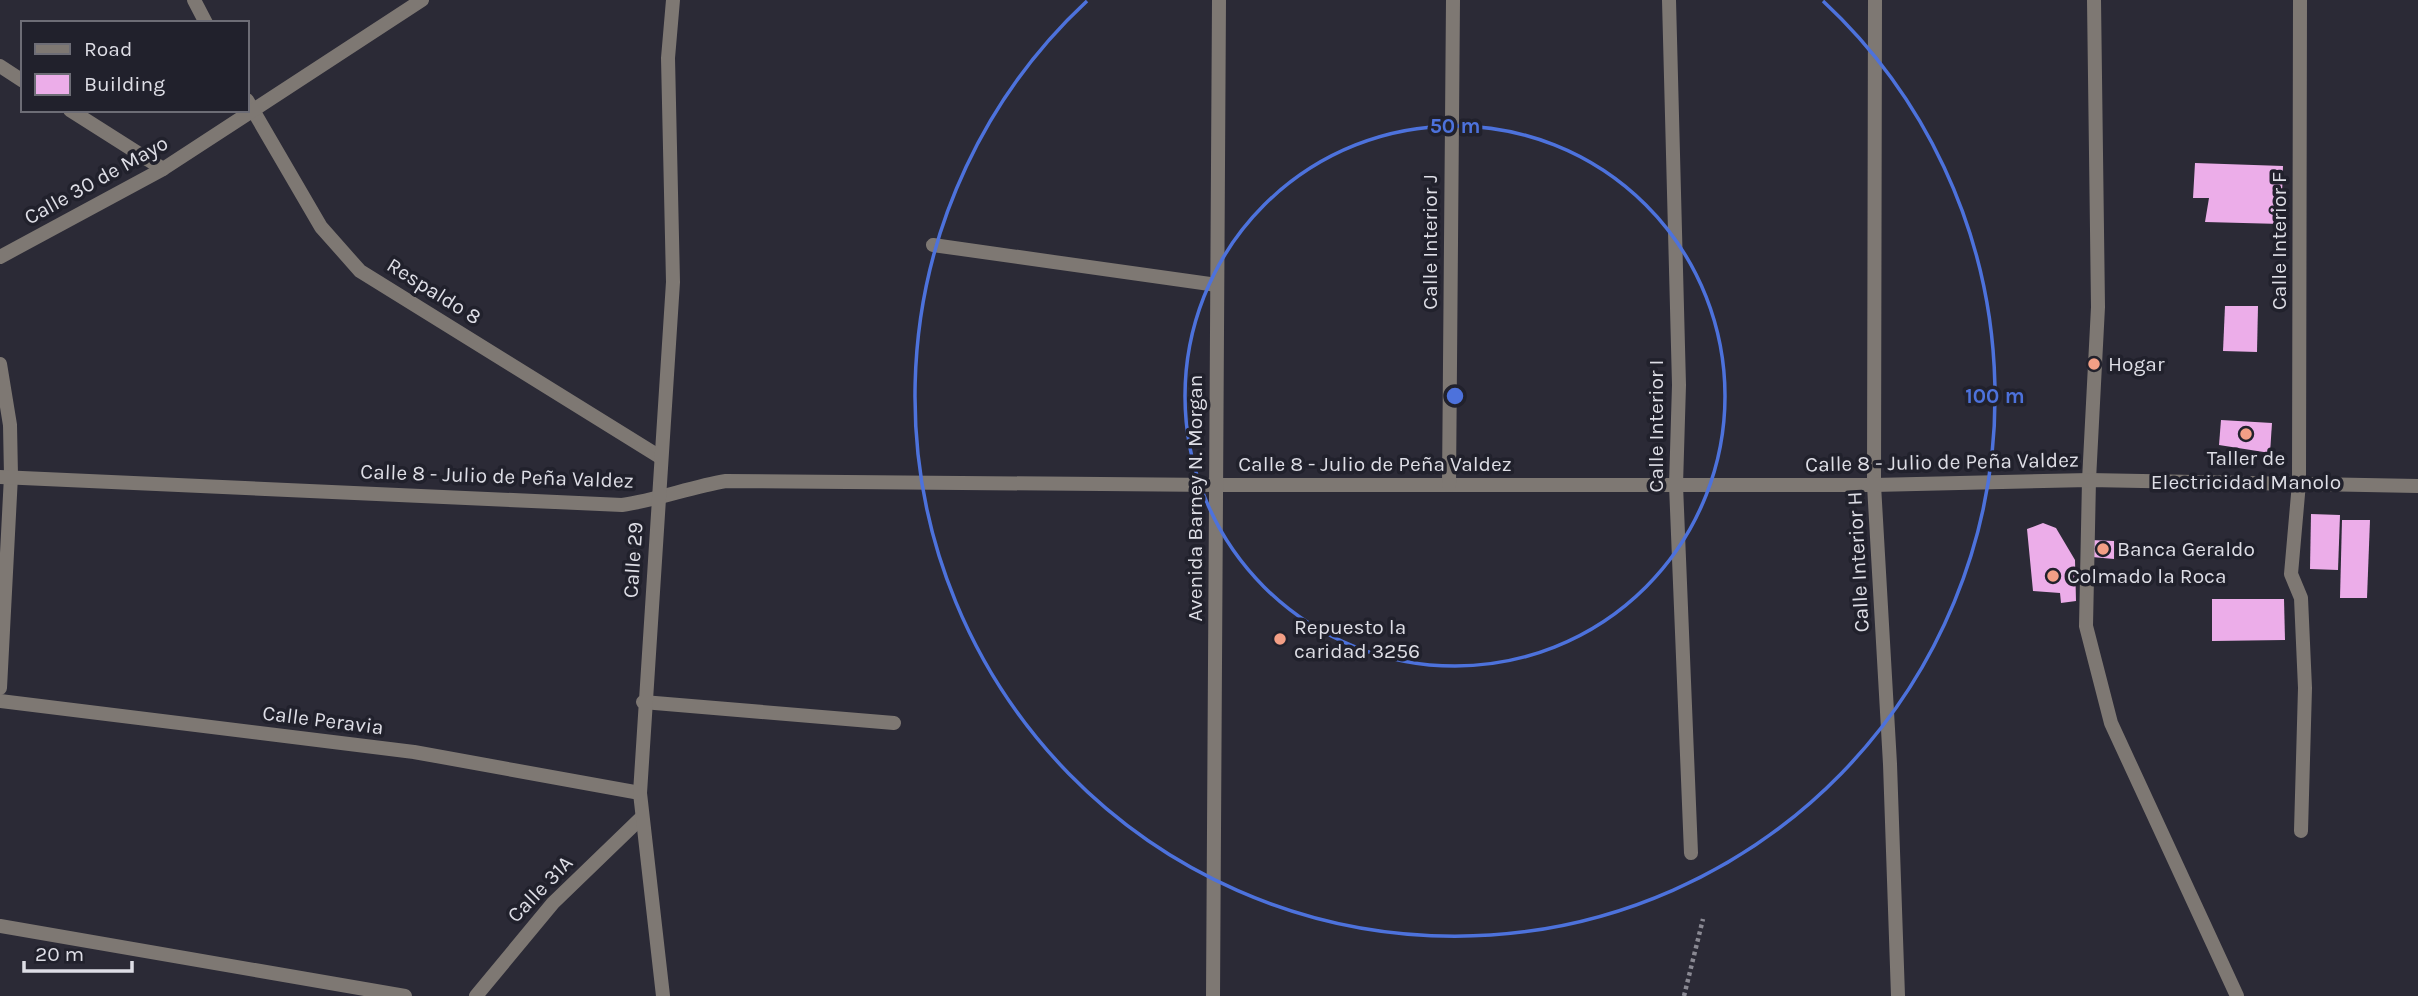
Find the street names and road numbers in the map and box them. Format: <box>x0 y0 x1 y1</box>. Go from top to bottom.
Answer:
street label: Calle 30 de Mayo <box>20 131 172 229</box>
street label: Calle Interior F <box>2267 172 2291 310</box>
street label: Calle Interior J <box>1418 174 1442 310</box>
street label: Respaldo 8 <box>383 253 485 329</box>
street label: Calle Interior I <box>1644 360 1668 492</box>
street label: Avenida Barney N. Morgan <box>1183 375 1207 622</box>
street label: Calle 8 - Julio de Peña Valdez <box>1805 448 2079 476</box>
street label: Calle 8 - Julio de Peña Valdez <box>1238 452 1512 476</box>
street label: Calle 8 - Julio de Peña Valdez <box>360 459 634 493</box>
street label: Calle Interior H <box>1842 491 1874 633</box>
street label: Calle 29 <box>618 521 648 599</box>
street label: Calle Peravia <box>261 701 385 739</box>
street label: Calle 31A <box>502 851 578 927</box>

